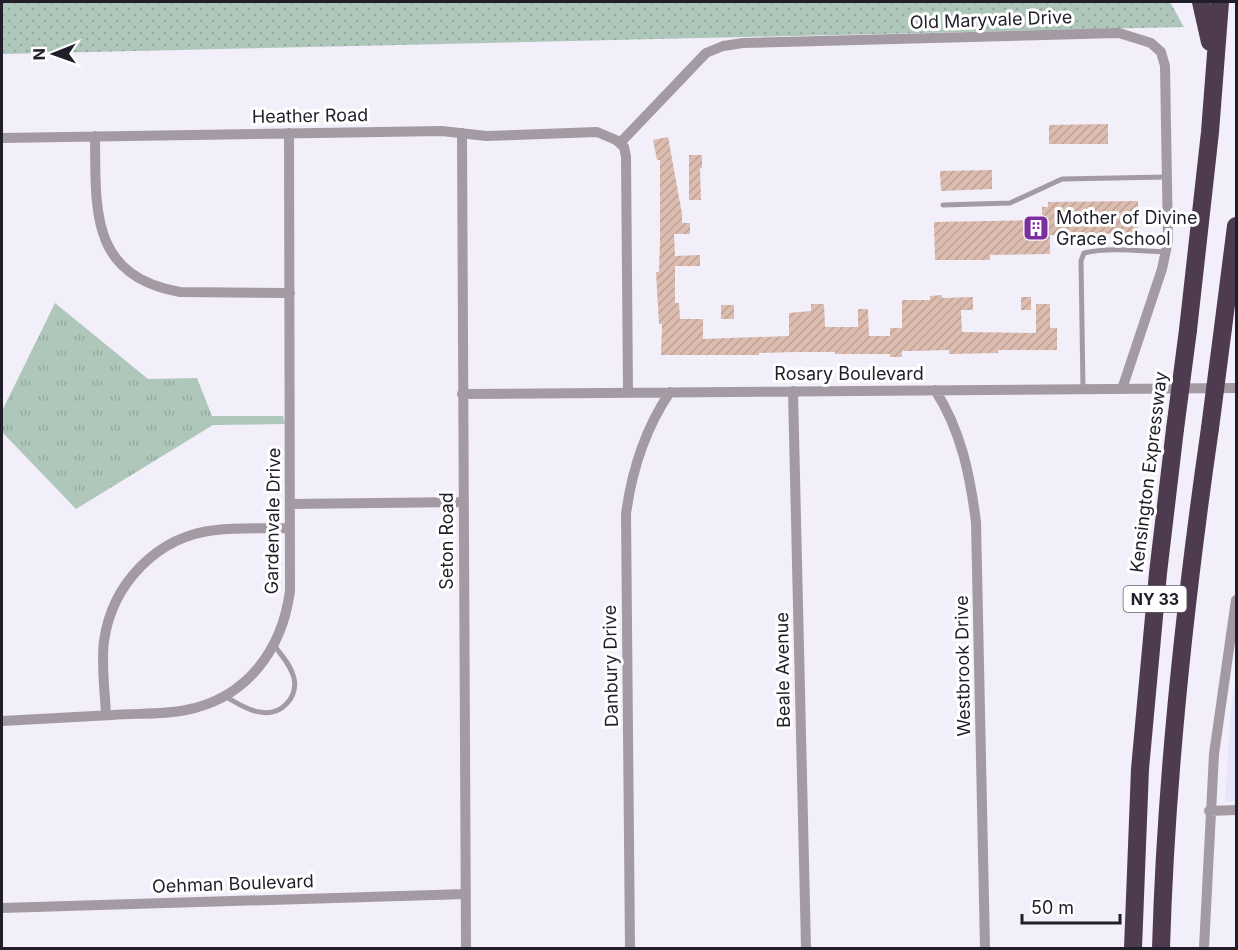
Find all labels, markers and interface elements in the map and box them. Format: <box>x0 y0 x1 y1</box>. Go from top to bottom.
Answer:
street label: Old Maryvale Drive <box>909 6 1073 33</box>
north arrow <box>24 24 84 84</box>
text: N <box>29 48 49 61</box>
street label: Heather Road <box>252 104 368 127</box>
place label: Mother of Divine Grace School <box>1056 207 1197 249</box>
building icon: Mother of Divine Grace School <box>1021 213 1051 243</box>
street label: Rosary Boulevard <box>774 363 924 384</box>
street label: Kensington Expressway <box>1126 370 1171 574</box>
street label: Gardenvale Drive <box>261 448 284 594</box>
street label: Seton Road <box>436 492 457 590</box>
road number: NY 33 <box>1124 586 1186 612</box>
street label: Westbrook Drive <box>951 595 974 737</box>
street label: Danbury Drive <box>599 605 622 727</box>
street label: Beale Avenue <box>771 612 794 728</box>
street label: Oehman Boulevard <box>152 870 314 897</box>
scale bar <box>1022 887 1120 925</box>
text: 50 m <box>1031 897 1074 918</box>

